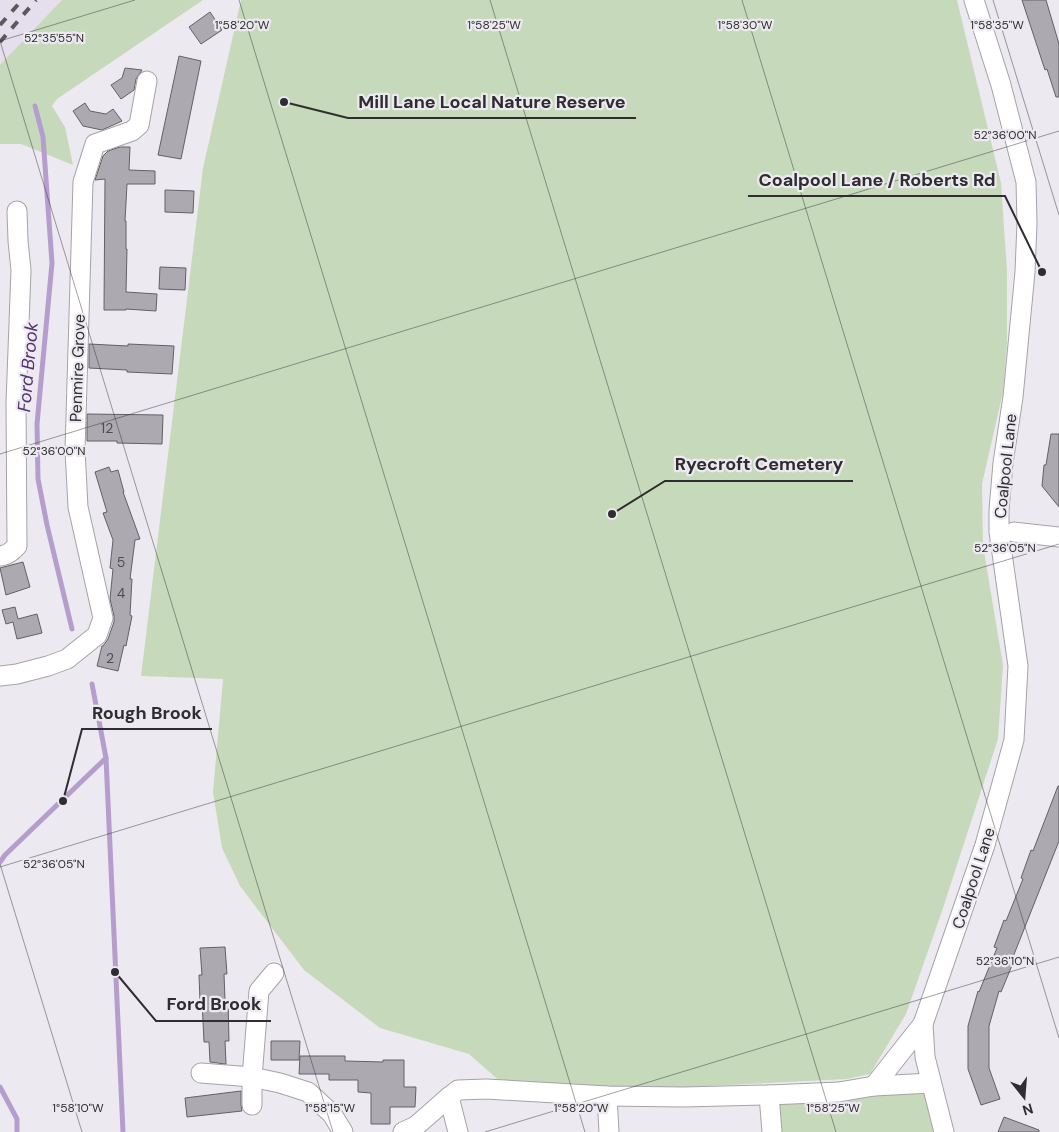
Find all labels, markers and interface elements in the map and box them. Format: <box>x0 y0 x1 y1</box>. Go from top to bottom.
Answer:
text: 1°58'20"W <box>215 17 270 33</box>
text: 1°58'25"W <box>467 17 521 33</box>
text: 1°58'30"W <box>718 17 773 33</box>
text: 1°58'35"W <box>970 17 1024 33</box>
text: 52°35'55"N <box>24 30 84 46</box>
callout: Mill Lane Local Nature Reserve <box>348 85 636 118</box>
text: Mill Lane Local Nature Reserve <box>358 90 626 114</box>
text: 52°36'00"N <box>974 127 1036 143</box>
callout: Coalpool Lane / Roberts Rd <box>748 163 1005 196</box>
text: Coalpool Lane / Roberts Rd <box>758 168 996 192</box>
street label: Penmire Grove <box>65 314 90 422</box>
water label: Ford Brook <box>12 320 44 413</box>
street label: Coalpool Lane <box>990 413 1021 520</box>
house number: 12 <box>101 419 113 437</box>
text: 52°36'00"N <box>23 443 85 459</box>
callout: Ryecroft Cemetery <box>665 448 853 481</box>
text: Ryecroft Cemetery <box>675 452 843 476</box>
text: 52°36'05"N <box>974 540 1036 556</box>
house number: 5 <box>117 553 125 571</box>
house number: 4 <box>117 584 126 602</box>
house number: 2 <box>106 649 114 667</box>
callout: Rough Brook <box>82 696 212 729</box>
text: Rough Brook <box>92 701 203 725</box>
street label: Coalpool Lane <box>947 825 1000 932</box>
text: 52°36'05"N <box>23 856 85 872</box>
text: 52°36'10"N <box>976 953 1034 969</box>
callout: Ford Brook <box>156 988 271 1021</box>
text: Ford Brook <box>167 992 262 1016</box>
north arrow <box>999 1072 1049 1122</box>
text: N <box>1020 1099 1035 1120</box>
text: 1°58'10"W <box>52 1100 104 1116</box>
text: 1°58'15"W <box>305 1100 356 1116</box>
text: 1°58'20"W <box>554 1100 609 1116</box>
text: 1°58'25"W <box>806 1100 860 1116</box>

